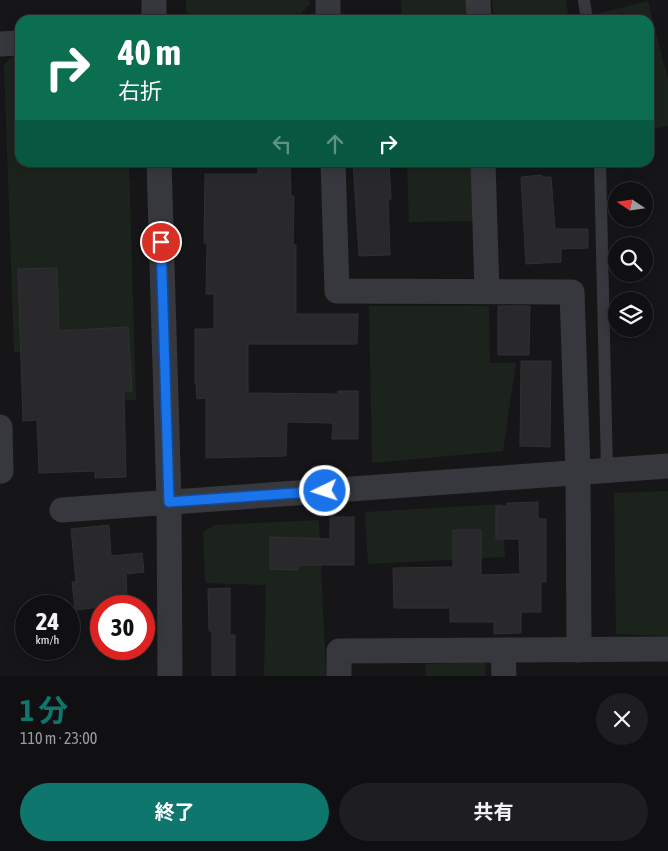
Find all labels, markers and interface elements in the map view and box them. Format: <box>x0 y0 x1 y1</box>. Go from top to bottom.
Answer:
text: 40 m <box>118 32 181 72</box>
icon: right <box>35 35 100 100</box>
text: 右折 <box>118 78 162 104</box>
icon: left <box>268 130 296 158</box>
icon: ahead <box>321 130 349 158</box>
icon: right <box>374 130 402 158</box>
north arrow <box>608 182 652 228</box>
map controls <box>608 182 653 337</box>
pin <box>140 221 182 263</box>
icon: arrive <box>147 228 175 256</box>
button: search <box>608 237 653 282</box>
button: layers <box>608 292 653 337</box>
position arrow <box>298 464 350 516</box>
speed limit sign: 30 <box>90 595 155 660</box>
text: 24 <box>36 607 59 635</box>
text: km/h <box>36 633 59 647</box>
text: 1 分 <box>20 693 68 727</box>
button: close <box>596 693 648 745</box>
text: 110 m · 23:00 <box>20 729 97 747</box>
button: 終了 <box>20 783 329 841</box>
button: 共有 <box>339 783 648 841</box>

